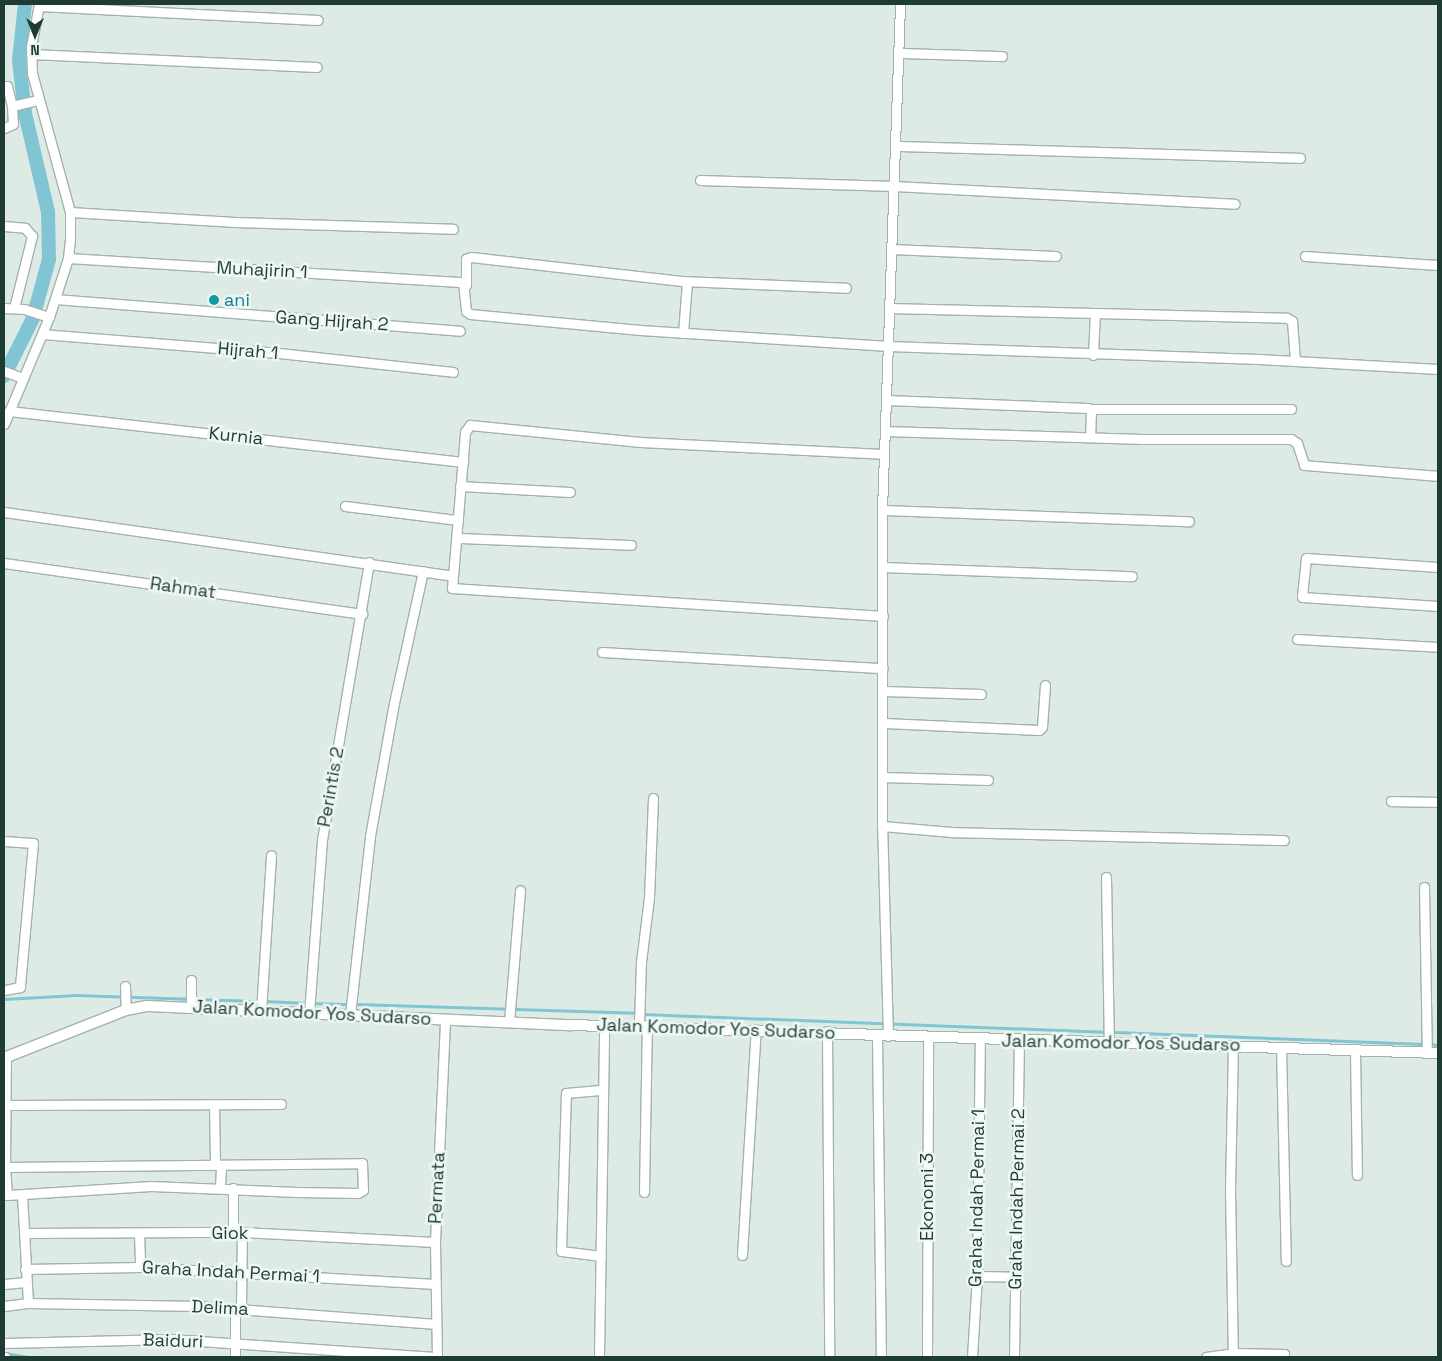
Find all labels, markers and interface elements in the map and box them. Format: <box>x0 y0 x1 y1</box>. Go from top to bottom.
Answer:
north arrow <box>10 10 60 60</box>
text: N <box>30 41 40 59</box>
street label: Muhajirin 1 <box>216 257 308 283</box>
place label: ani <box>224 289 250 311</box>
marker: ani <box>208 294 220 306</box>
street label: Gang Hijrah 2 <box>275 306 389 336</box>
street label: Hijrah 1 <box>217 338 279 364</box>
street label: Kurnia <box>208 422 264 450</box>
street label: Rahmat <box>149 573 217 603</box>
street label: Perintis 2 <box>313 745 349 829</box>
street label: Jalan Komodor Yos Sudarso <box>192 996 432 1030</box>
street label: Jalan Komodor Yos Sudarso <box>596 1014 836 1044</box>
street label: Jalan Komodor Yos Sudarso <box>1001 1030 1241 1056</box>
street label: Graha Indah Permai 2 <box>1005 1108 1029 1290</box>
street label: Graha Indah Permai 1 <box>965 1109 989 1287</box>
street label: Permata <box>424 1152 450 1224</box>
street label: Ekonomi 3 <box>916 1153 938 1241</box>
street label: Giok <box>211 1222 249 1244</box>
street label: Graha Indah Permai 1 <box>142 1257 320 1287</box>
street label: Delima <box>191 1296 249 1320</box>
street label: Baiduri <box>142 1329 204 1353</box>

